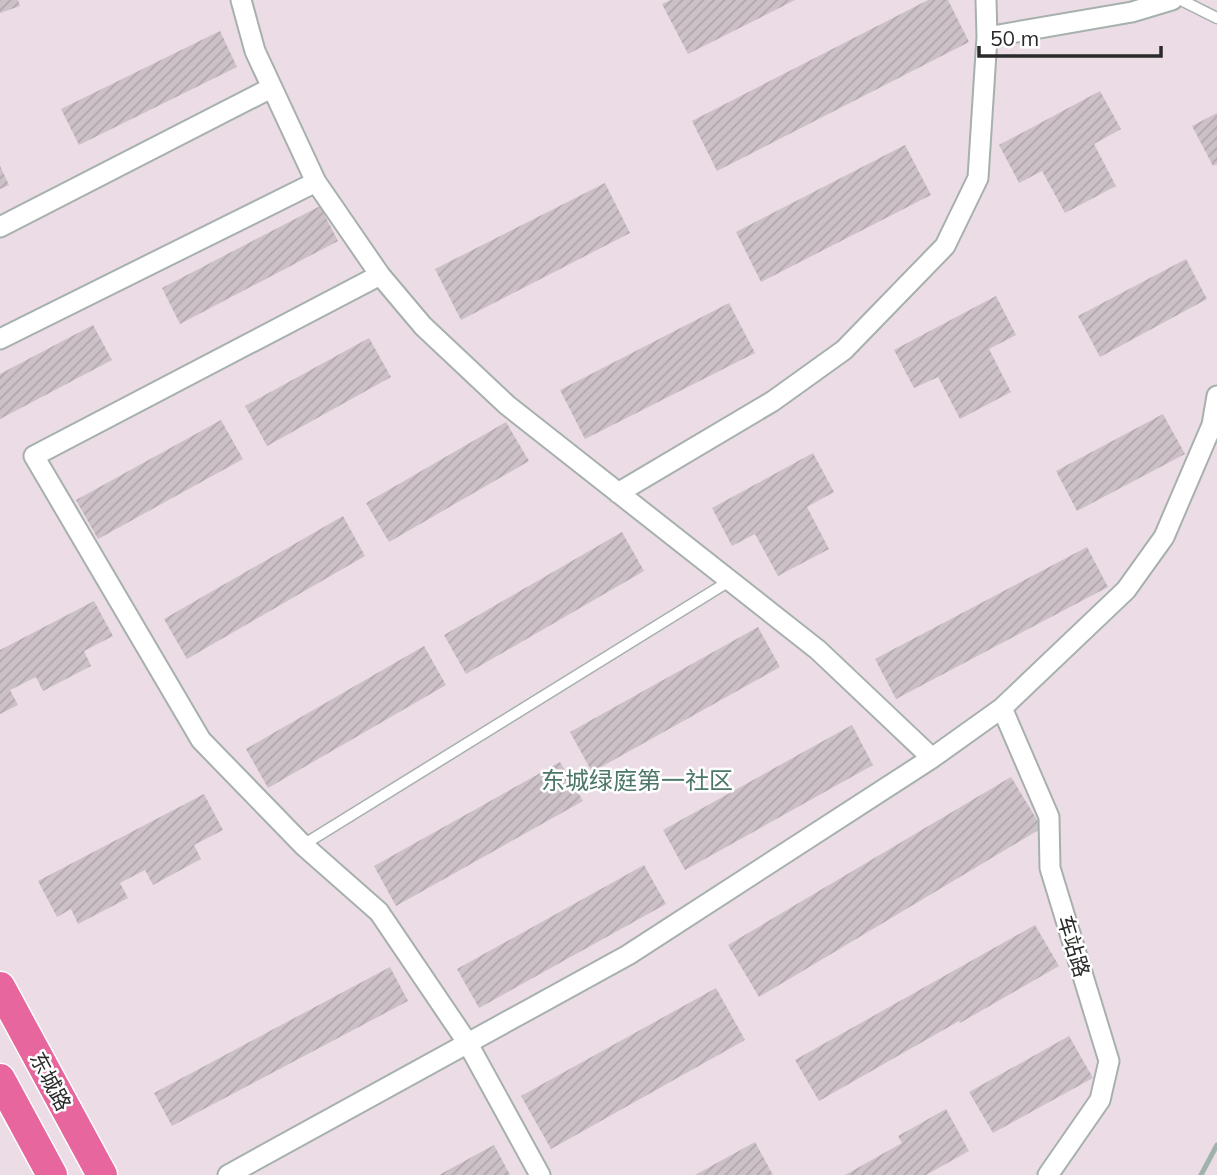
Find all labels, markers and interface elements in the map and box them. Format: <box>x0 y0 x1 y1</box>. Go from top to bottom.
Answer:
scale bar <box>979 14 1161 58</box>
text: 50 m <box>990 25 1039 51</box>
district label: 东城绿庭第一社区 <box>541 765 733 795</box>
street label: 车站路 <box>1052 912 1096 980</box>
street label: 东城路 <box>25 1047 77 1115</box>

